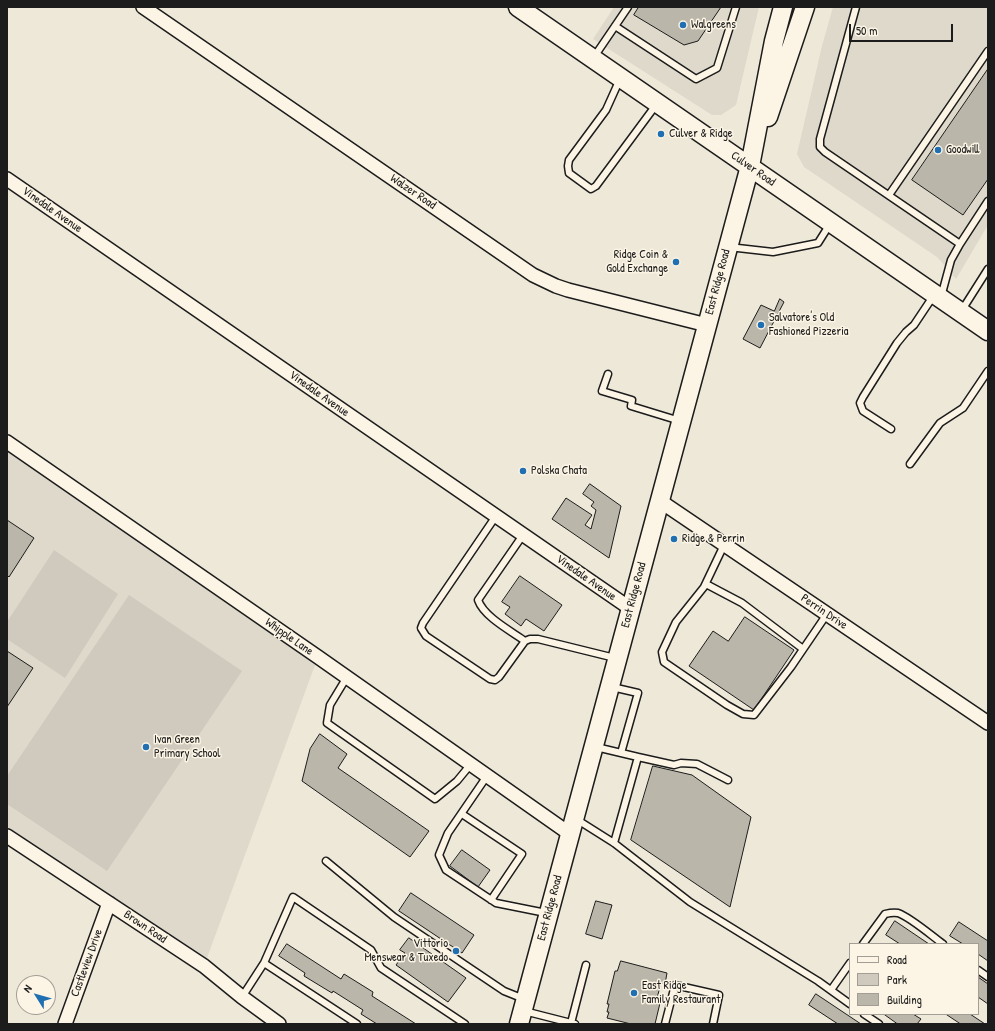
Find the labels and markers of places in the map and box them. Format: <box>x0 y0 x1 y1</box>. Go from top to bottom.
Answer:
place label: Walgreens <box>691 18 736 32</box>
marker: Walgreens <box>678 20 688 30</box>
place label: Culver & Ridge <box>669 127 733 141</box>
marker: Culver & Ridge <box>656 129 666 139</box>
place label: Goodwill <box>946 143 980 157</box>
marker: Goodwill <box>933 145 943 155</box>
place label: Ridge Coin & Gold Exchange <box>606 248 668 276</box>
marker: Ridge Coin & Gold Exchange <box>671 257 681 267</box>
place label: Salvatore's Old Fashioned Pizzeria <box>769 311 849 339</box>
marker: Salvatore's Old Fashioned Pizzeria <box>756 320 766 330</box>
place label: Polska Chata <box>531 464 587 478</box>
marker: Polska Chata <box>518 466 528 476</box>
place label: Ridge & Perrin <box>682 532 745 546</box>
marker: Ridge & Perrin <box>669 534 679 544</box>
place label: Ivan Green Primary School <box>154 733 220 761</box>
marker: Ivan Green Primary School <box>141 742 151 752</box>
place label: Vittorio Menswear & Tuxedo <box>364 937 448 965</box>
marker: Vittorio Menswear & Tuxedo <box>451 946 461 956</box>
place label: East Ridge Family Restaurant <box>642 979 720 1007</box>
marker: East Ridge Family Restaurant <box>629 988 639 998</box>

